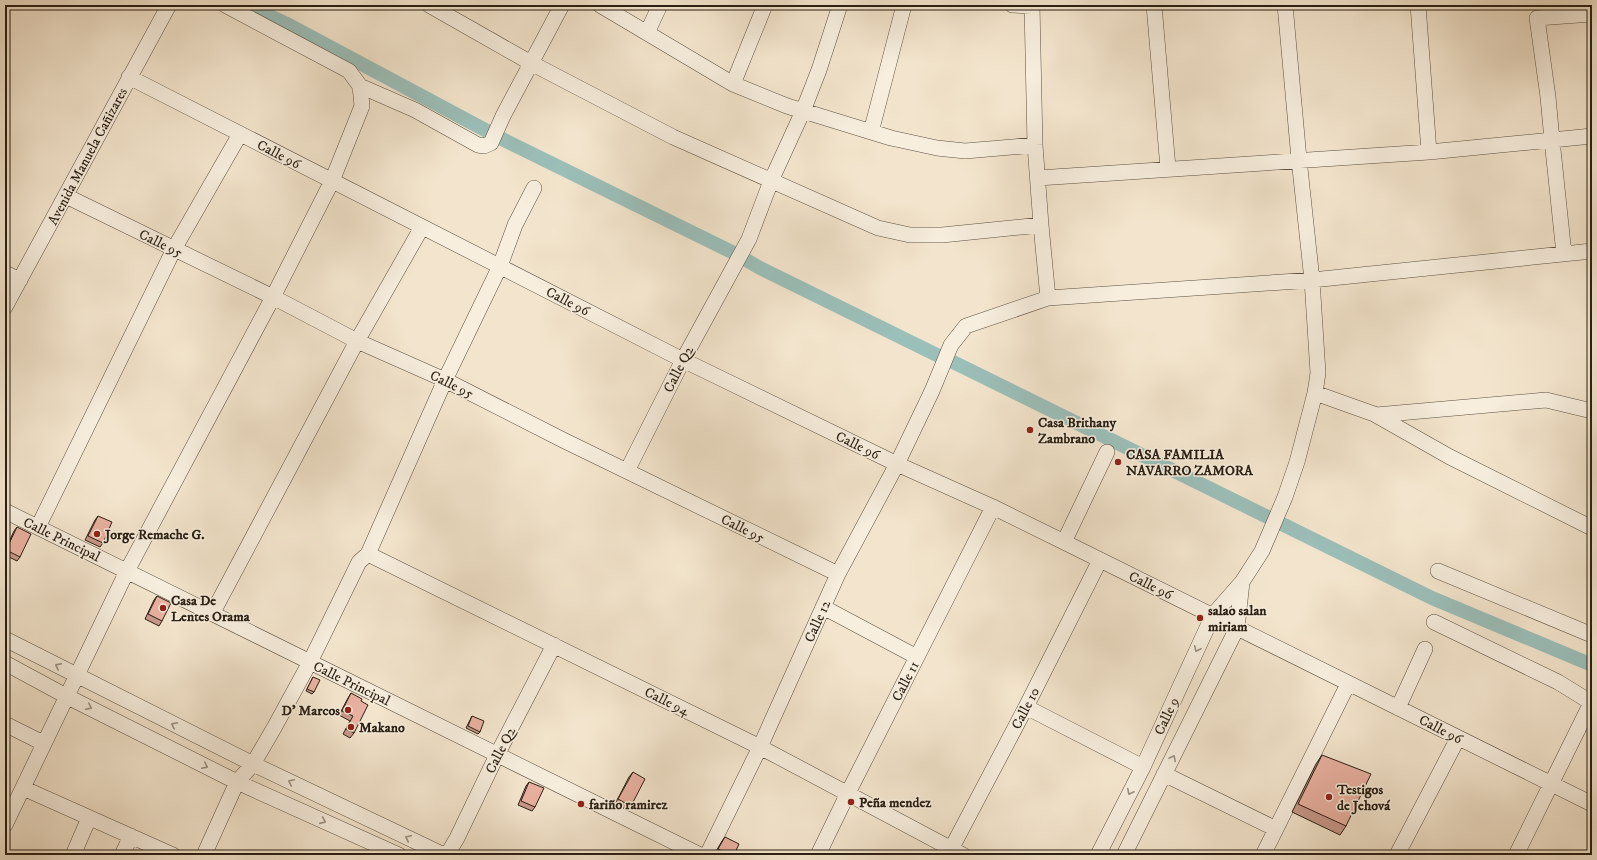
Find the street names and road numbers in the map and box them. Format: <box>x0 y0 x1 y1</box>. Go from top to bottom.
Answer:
street label: Avenida Manuela Cañizares <box>44 84 132 228</box>
street label: Calle 96 <box>254 136 304 174</box>
street label: Calle 95 <box>136 226 185 262</box>
street label: Calle 96 <box>543 283 593 321</box>
street label: Calle Q2 <box>660 343 698 396</box>
street label: Calle 95 <box>427 367 476 403</box>
street label: Calle 96 <box>833 428 883 465</box>
street label: Calle 95 <box>718 511 767 547</box>
street label: Calle Principal <box>20 514 104 567</box>
street label: Calle 96 <box>1126 568 1176 605</box>
street label: Calle 12 <box>801 597 835 645</box>
street label: Calle Principal <box>310 658 394 711</box>
street label: Calle 11 <box>888 658 924 705</box>
street label: Calle 94 <box>641 683 693 721</box>
street label: Calle 10 <box>1008 684 1044 733</box>
street label: Calle 9 <box>1150 695 1183 738</box>
street label: Calle 96 <box>1416 711 1466 749</box>
street label: Calle Q2 <box>482 724 520 777</box>

